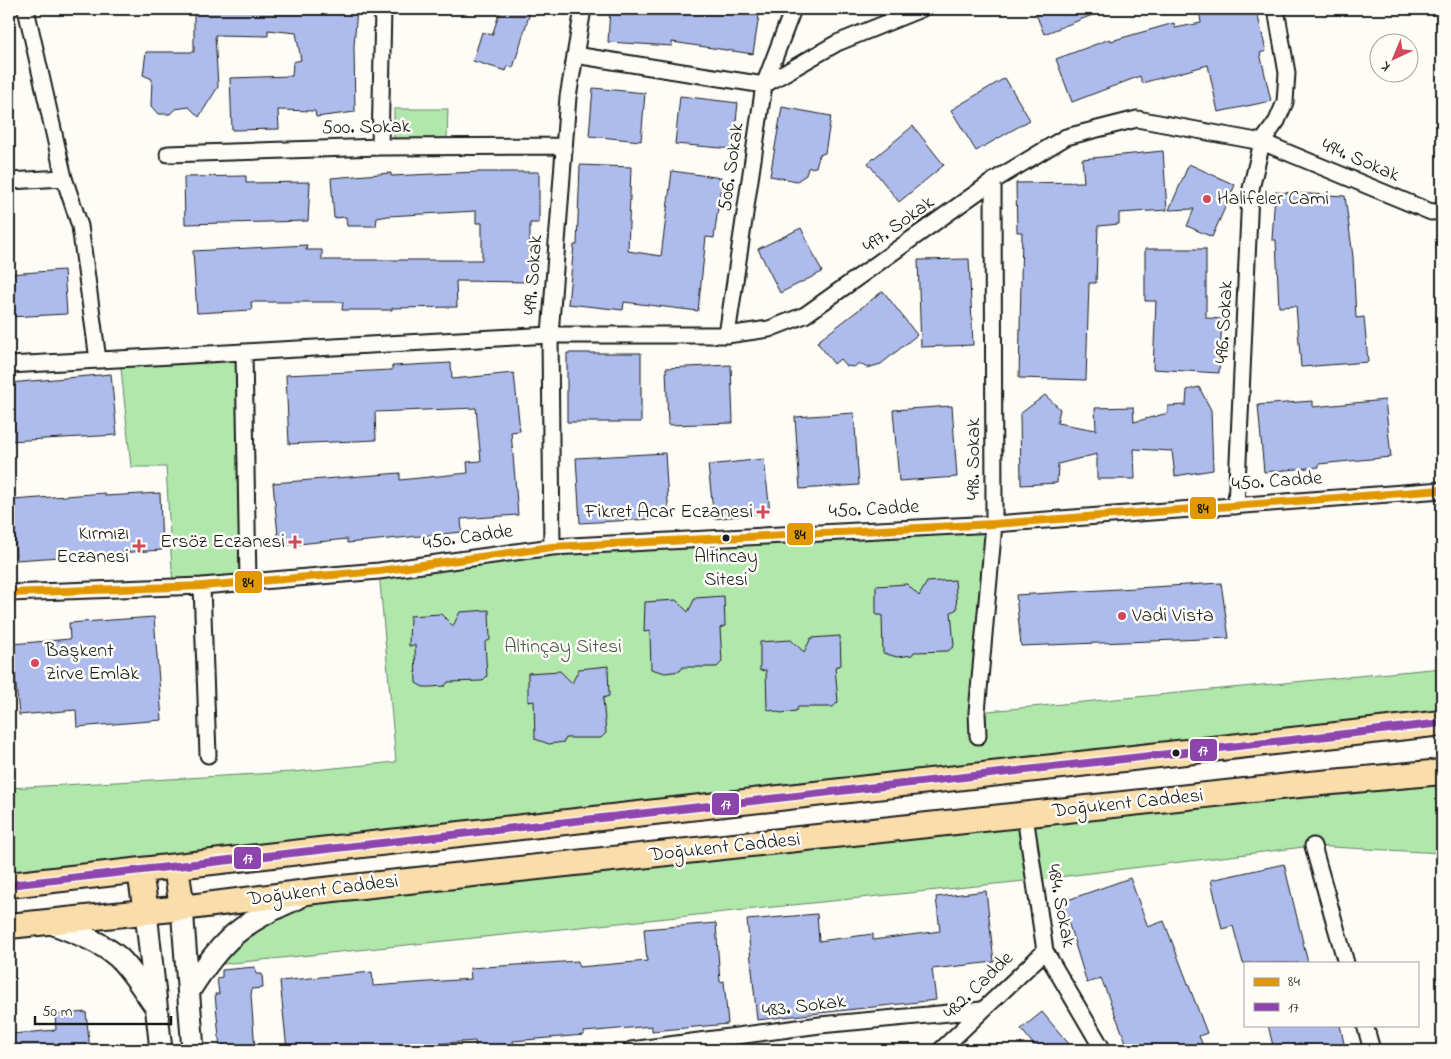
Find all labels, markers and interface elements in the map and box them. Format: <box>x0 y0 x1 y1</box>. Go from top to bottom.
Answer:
north arrow <box>1368 32 1418 82</box>
text: K <box>1375 56 1396 76</box>
street label: 500. Sokak <box>321 113 411 143</box>
street label: 506. Sokak <box>711 121 753 213</box>
street label: 494. Sokak <box>1316 132 1404 191</box>
place label: Halifeler Cami <box>1217 185 1329 214</box>
street label: 497. Sokak <box>857 189 941 261</box>
marker: Halifeler Cami <box>1201 193 1213 205</box>
street label: 499. Sokak <box>517 234 551 316</box>
street label: 496. Sokak <box>1208 280 1242 364</box>
street label: 498. Sokak <box>960 418 989 500</box>
street label: 450. Cadde <box>1231 464 1323 500</box>
street label: 450. Cadde <box>828 493 920 527</box>
line badge: 84 <box>1189 496 1217 520</box>
place label: Fikret Acar Eczanesi <box>584 498 753 527</box>
text: 84 <box>1196 499 1209 520</box>
marker: Fikret Acar Eczanesi <box>757 506 769 518</box>
street label: 450. Cadde <box>421 517 515 559</box>
place label: Kırmızı Eczanesi <box>56 520 129 572</box>
line badge: 84 <box>786 522 814 546</box>
text: 84 <box>793 525 806 546</box>
place label: Ersöz Eczanesi <box>160 528 285 557</box>
marker: Altincay Sitesi <box>721 533 731 543</box>
marker: Ersöz Eczanesi <box>289 536 301 548</box>
marker: Kırmızı Eczanesi <box>133 540 145 552</box>
place label: Altincay Sitesi <box>694 544 758 594</box>
line badge: 84 <box>234 570 263 594</box>
text: 84 <box>241 573 254 594</box>
place label: Vadi Vista <box>1131 602 1214 631</box>
marker: Vadi Vista <box>1116 610 1128 622</box>
park label: Altinçay Sitesi <box>504 633 622 662</box>
place label: Başkent Zirve Emlak <box>44 637 139 689</box>
marker: Başkent Zirve Emlak <box>29 657 41 669</box>
line badge: 17 <box>1189 738 1218 762</box>
text: 17 <box>1198 741 1208 762</box>
unlabelled marker <box>1171 748 1181 758</box>
street label: Doğukent Caddesi <box>1050 782 1205 827</box>
line badge: 17 <box>711 792 740 816</box>
text: 17 <box>721 795 731 816</box>
street label: Doğukent Caddesi <box>647 826 802 871</box>
line badge: 17 <box>233 846 262 870</box>
text: 17 <box>243 849 253 870</box>
street label: 484. Sokak <box>1038 862 1082 950</box>
street label: Doğukent Caddesi <box>245 867 400 916</box>
street label: 482. Cadde <box>937 945 1021 1027</box>
legend <box>1244 962 1418 1026</box>
text: 84 <box>1288 971 1300 993</box>
street label: 483. Sokak <box>761 987 848 1027</box>
scale bar <box>35 994 171 1026</box>
text: 17 <box>1288 997 1299 1019</box>
text: 50 m <box>42 1001 73 1023</box>

